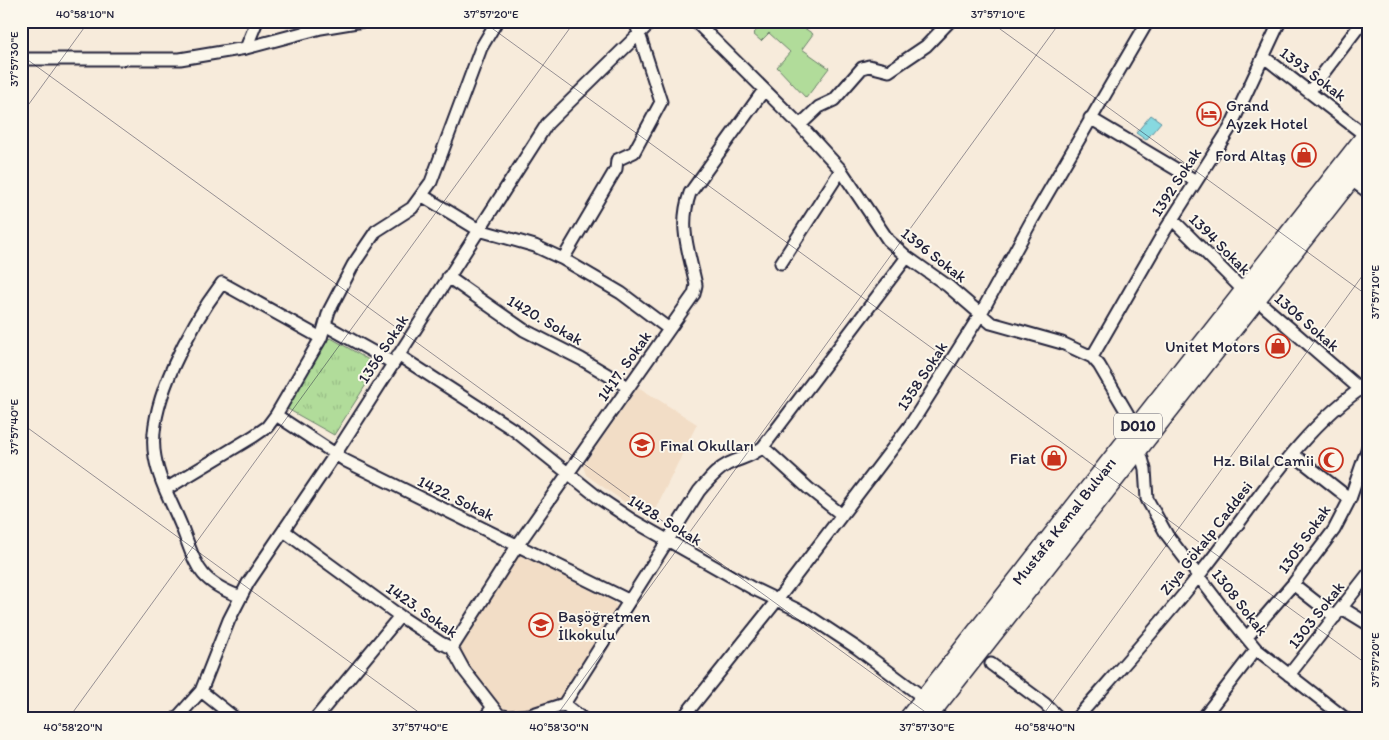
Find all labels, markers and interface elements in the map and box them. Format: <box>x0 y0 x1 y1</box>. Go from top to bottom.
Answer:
text: 40°58'10"N <box>56 7 114 21</box>
text: 37°57'20"E <box>463 7 519 21</box>
text: 37°57'10"E <box>971 7 1026 21</box>
text: 37°57'30"E <box>7 31 21 87</box>
street label: 1393 Sokak <box>1276 43 1350 105</box>
place label: Grand Ayzek Hotel <box>1226 96 1308 133</box>
hotel icon: Grand Ayzek Hotel <box>1196 101 1222 127</box>
shop icon: Ford Altaş <box>1291 142 1317 168</box>
street label: 1392 Sokak <box>1147 144 1205 220</box>
place label: Ford Altaş <box>1215 146 1286 165</box>
street label: 1394 Sokak <box>1185 209 1255 279</box>
street label: 1396 Sokak <box>897 223 971 287</box>
text: 37°57'10"E <box>1368 264 1382 319</box>
street label: 1306 Sokak <box>1271 289 1343 355</box>
street label: 1420. Sokak <box>504 291 586 349</box>
street label: 1356 Sokak <box>354 311 412 387</box>
street label: 1417. Sokak <box>593 327 655 405</box>
shop icon: Unitet Motors <box>1265 333 1291 359</box>
place label: Unitet Motors <box>1165 337 1260 356</box>
street label: 1358 Sokak <box>893 338 951 414</box>
text: 37°57'40"E <box>7 399 21 455</box>
road number: D010 <box>1114 414 1162 438</box>
school or university icon: Final Okulları <box>629 432 655 458</box>
place label: Final Okulları <box>660 436 754 455</box>
shop icon: Fiat <box>1041 445 1067 471</box>
mosque icon: Hz. Bilal Camii <box>1318 447 1344 473</box>
place label: Fiat <box>1010 449 1036 468</box>
place label: Hz. Bilal Camii <box>1213 451 1314 470</box>
street label: Mustafa Kemal Bulvarı <box>1008 453 1120 588</box>
street label: 1422. Sokak <box>415 471 497 525</box>
street label: Ziya Gökalp Caddesi <box>1156 477 1256 599</box>
street label: 1428. Sokak <box>624 490 706 550</box>
street label: 1305 Sokak <box>1273 501 1335 577</box>
street label: 1308 Sokak <box>1208 565 1272 639</box>
street label: 1423. Sokak <box>382 578 462 642</box>
street label: 1303 Sokak <box>1284 578 1348 652</box>
place label: Başöğretmen İlkokulu <box>558 607 650 644</box>
school or university icon: Başöğretmen İlkokulu <box>528 612 554 638</box>
text: 37°57'20"E <box>1368 632 1382 688</box>
text: 40°58'20"N <box>43 720 103 734</box>
text: 37°57'40"E <box>392 720 448 734</box>
text: 40°58'30"N <box>529 720 589 734</box>
text: 37°57'30"E <box>899 720 955 734</box>
text: 40°58'40"N <box>1015 720 1075 734</box>

